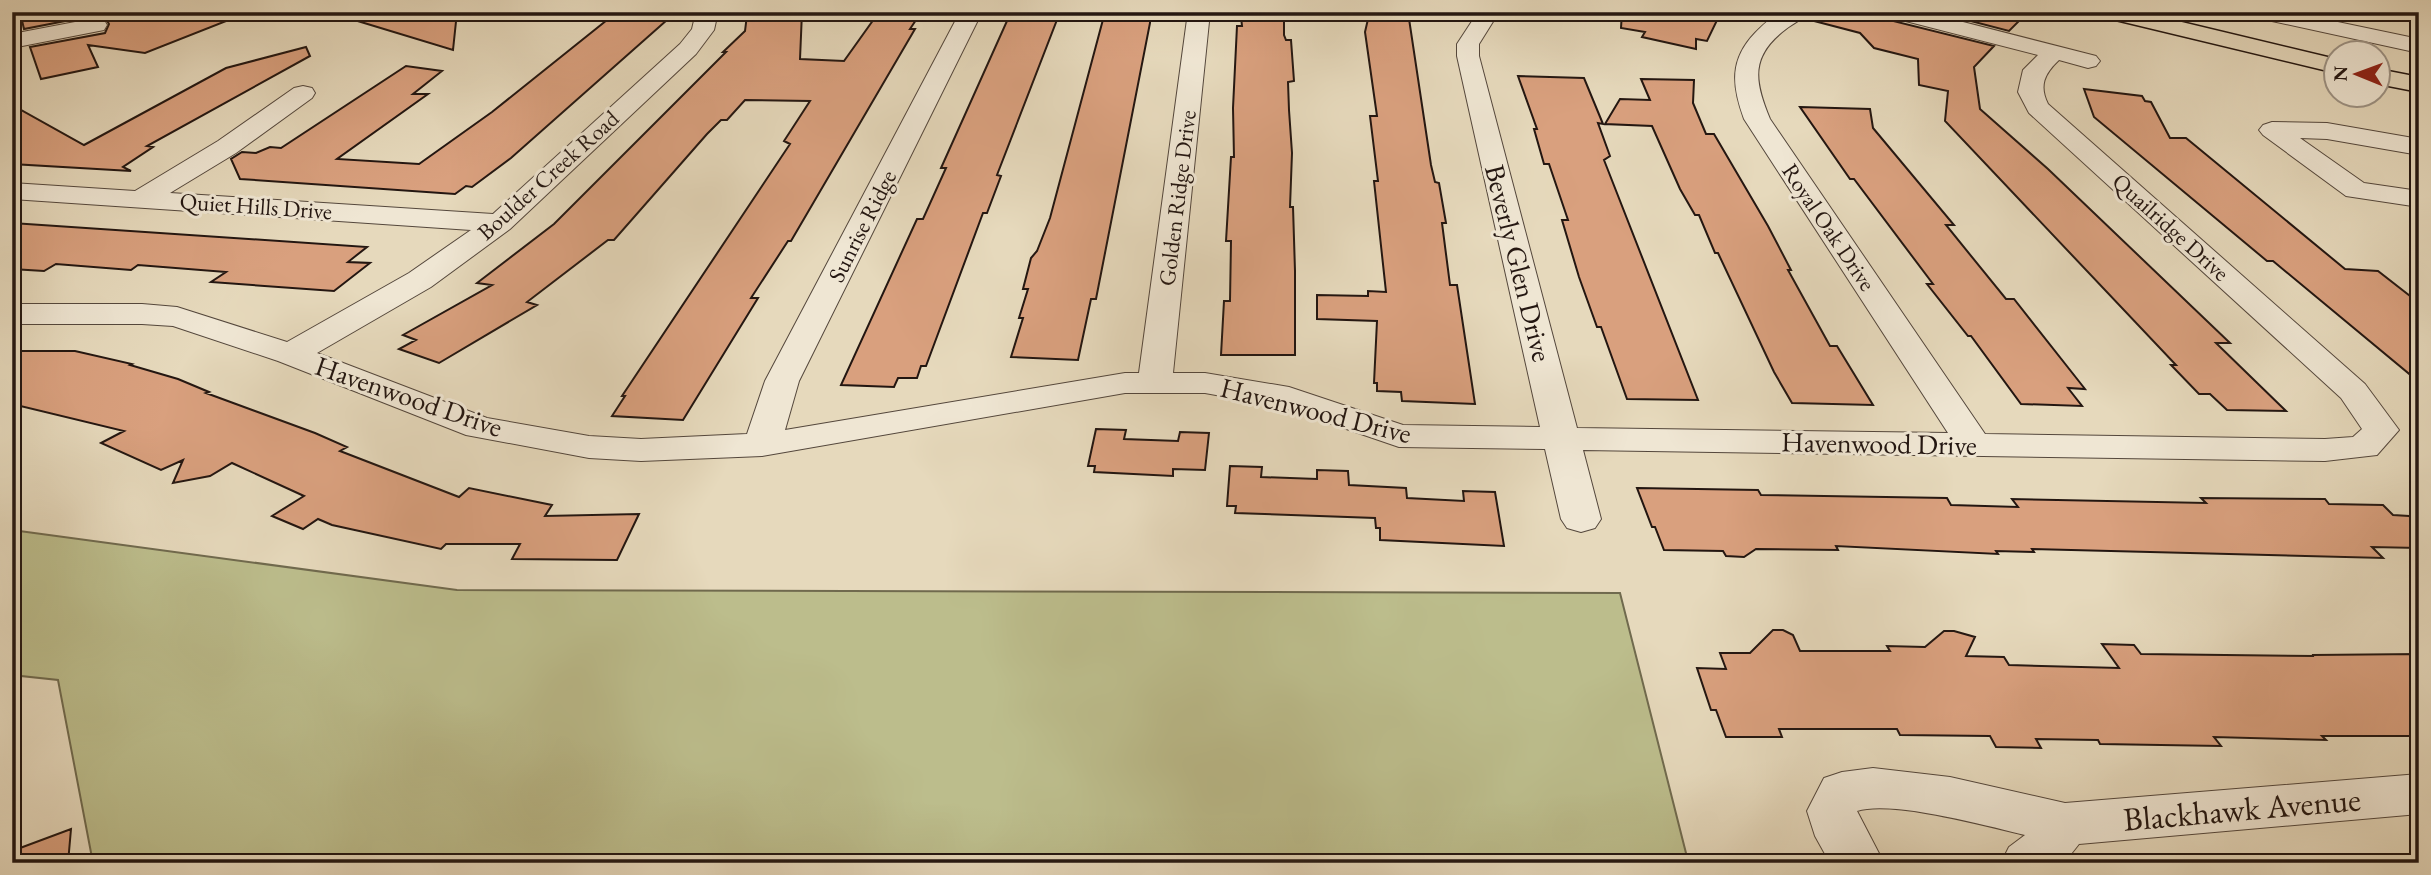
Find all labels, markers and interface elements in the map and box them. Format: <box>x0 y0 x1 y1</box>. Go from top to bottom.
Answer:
north arrow <box>2322 38 2392 108</box>
text: N <box>2328 65 2353 82</box>
street label: Boulder Creek Road <box>471 103 625 247</box>
street label: Golden Ridge Drive <box>1151 108 1203 288</box>
street label: Royal Oak Drive <box>1775 157 1883 297</box>
street label: Beverly Glen Drive <box>1477 161 1561 365</box>
street label: Sunrise Ridge <box>821 165 903 287</box>
street label: Quailridge Drive <box>2106 166 2236 288</box>
street label: Quiet Hills Drive <box>179 186 333 226</box>
street label: Havenwood Drive <box>311 347 507 445</box>
street label: Havenwood Drive <box>1217 369 1415 451</box>
street label: Havenwood Drive <box>1781 423 1977 463</box>
street label: Blackhawk Avenue <box>2121 777 2363 841</box>

